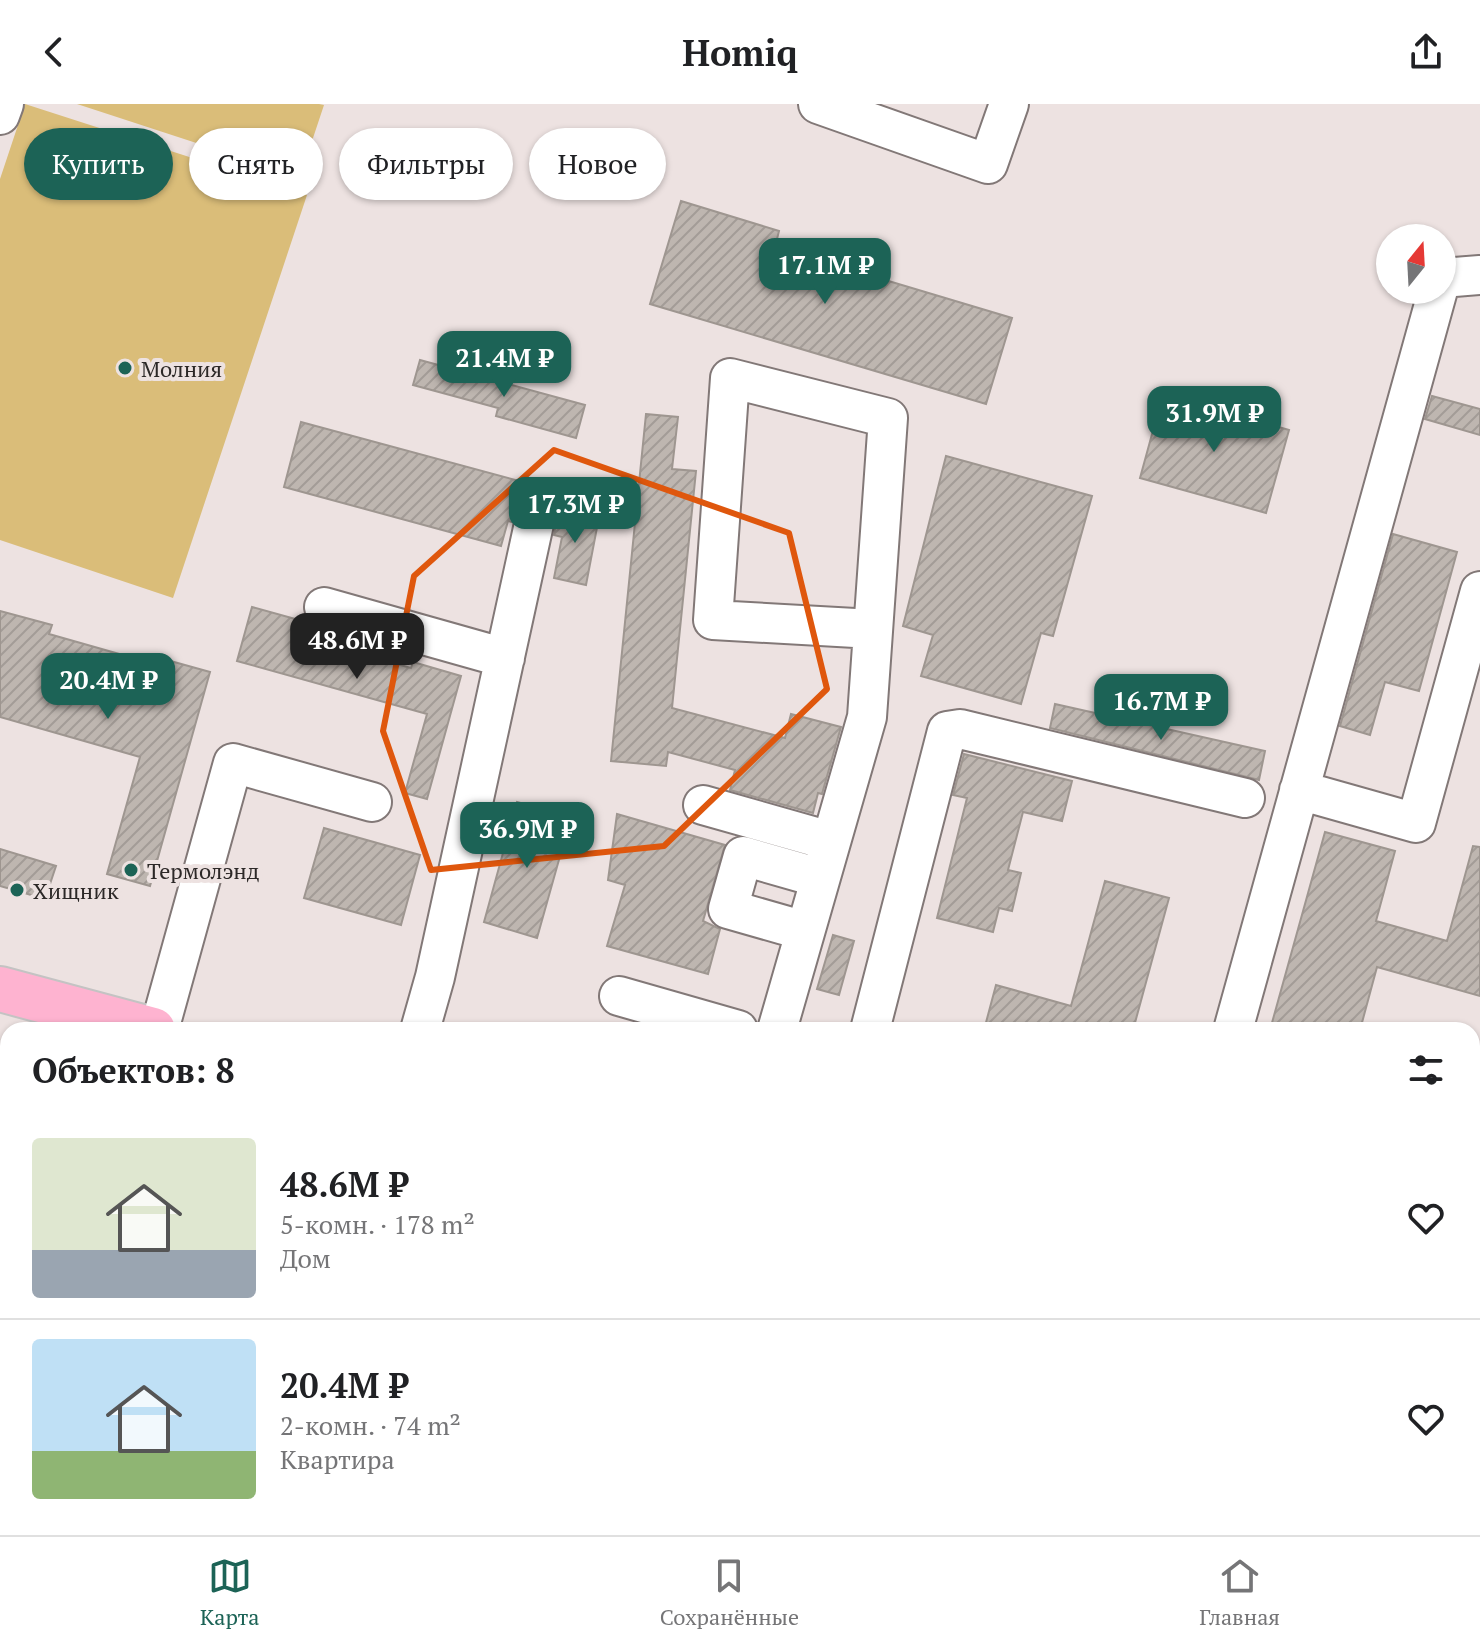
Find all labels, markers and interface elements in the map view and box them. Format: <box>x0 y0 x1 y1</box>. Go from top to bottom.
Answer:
text: Homiq <box>682 29 798 76</box>
icon: back <box>32 30 76 74</box>
icon: share <box>1404 30 1448 74</box>
chip: Купить <box>24 128 173 200</box>
chip: Снять <box>189 128 323 200</box>
chip: Фильтры <box>339 128 513 200</box>
chip: Новое <box>529 128 666 200</box>
north arrow <box>1376 224 1456 304</box>
map controls <box>1376 224 1456 304</box>
pin: 17.1M ₽ <box>751 238 899 306</box>
text: 17.1M ₽ <box>777 247 873 281</box>
pin: 21.4M ₽ <box>430 331 578 399</box>
text: 21.4M ₽ <box>455 340 553 374</box>
place label: Молния <box>141 354 222 383</box>
marker: Молния <box>116 359 134 377</box>
pin: 31.9M ₽ <box>1140 386 1288 454</box>
text: 31.9M ₽ <box>1165 395 1263 429</box>
pin: 17.3M ₽ <box>501 477 649 545</box>
text: 17.3M ₽ <box>527 486 623 520</box>
pin: 48.6M ₽ <box>283 613 431 681</box>
text: 48.6M ₽ <box>308 622 406 656</box>
pin: 20.4M ₽ <box>34 653 182 721</box>
text: 20.4M ₽ <box>59 662 157 696</box>
pin: 16.7M ₽ <box>1087 674 1235 742</box>
text: 16.7M ₽ <box>1112 683 1210 717</box>
pin: 36.9M ₽ <box>453 802 601 870</box>
text: 36.9M ₽ <box>478 811 576 845</box>
place label: Термолэнд <box>147 856 259 885</box>
marker: Термолэнд <box>122 861 140 879</box>
place label: Хищник <box>33 876 119 905</box>
marker: Хищник <box>8 881 26 899</box>
text: Объектов: 8 <box>32 1048 235 1093</box>
icon: filters <box>1404 1048 1448 1092</box>
text: 48.6M ₽ <box>280 1162 408 1207</box>
icon: home <box>96 1170 192 1266</box>
icon: heart <box>1404 1196 1448 1240</box>
text: 5-комн. · 178 m² <box>280 1207 475 1241</box>
text: Дом <box>280 1241 331 1275</box>
text: 20.4M ₽ <box>280 1363 408 1408</box>
icon: home <box>96 1371 192 1467</box>
icon: heart <box>1404 1397 1448 1441</box>
text: 2-комн. · 74 m² <box>280 1408 461 1442</box>
text: Квартира <box>280 1442 395 1476</box>
tab: Карта <box>200 1554 260 1631</box>
tab: Сохранённые <box>660 1554 799 1631</box>
tab: Главная <box>1199 1554 1280 1631</box>

